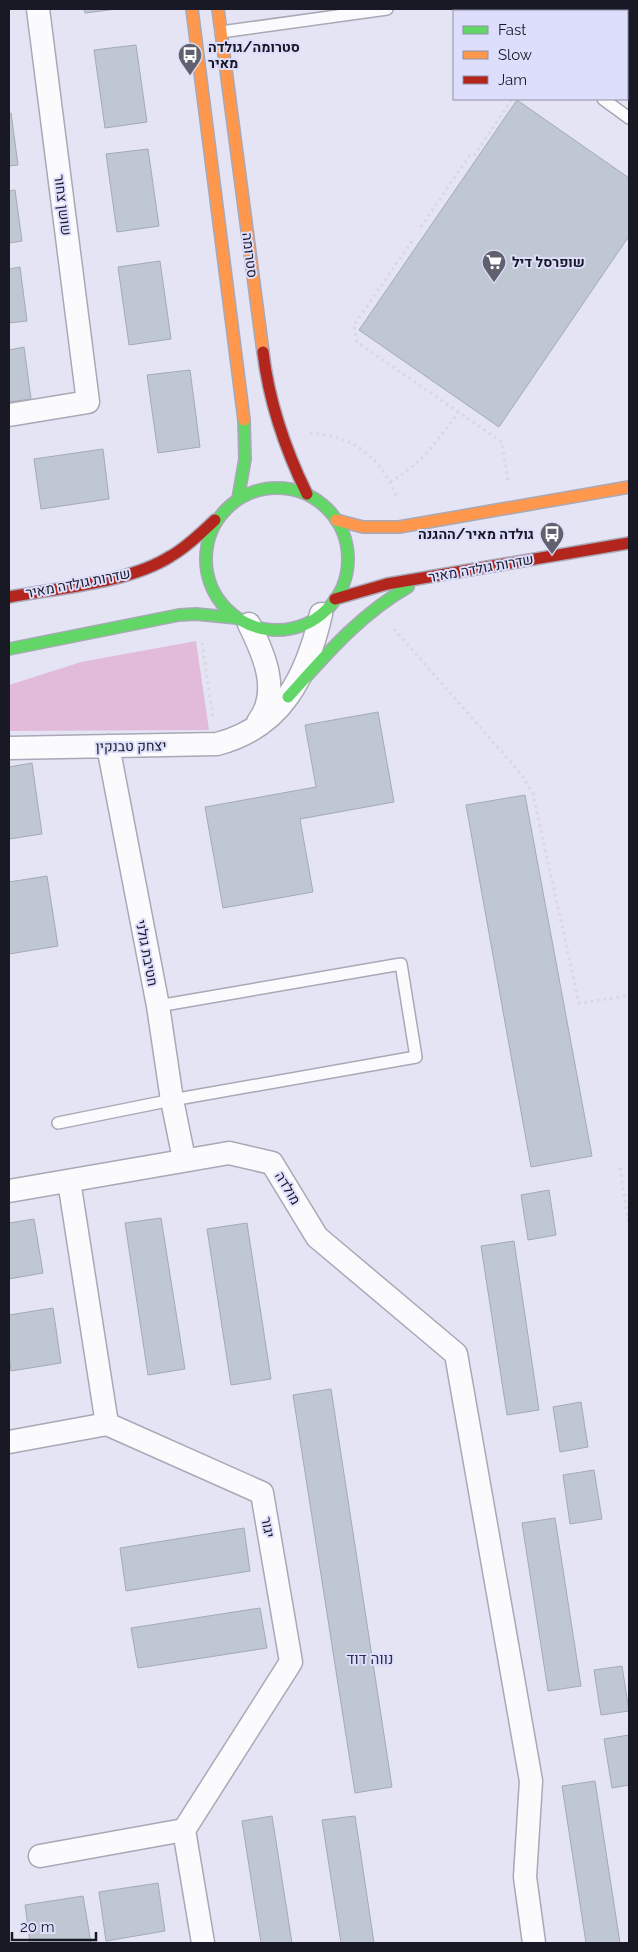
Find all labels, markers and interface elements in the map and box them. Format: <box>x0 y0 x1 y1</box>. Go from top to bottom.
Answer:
legend <box>453 10 628 100</box>
text: Fast <box>498 21 526 39</box>
place label: סטרומה/גולדה מאיר <box>208 39 300 71</box>
bus stop icon: סטרומה/גולדה מאיר <box>177 42 203 76</box>
text: Slow <box>498 46 532 64</box>
text: Jam <box>498 71 527 89</box>
street label: שושן צחור <box>51 174 75 236</box>
street label: סטרומה <box>239 231 261 279</box>
supermarket icon: שופרסל דיל <box>481 249 507 283</box>
place label: שופרסל דיל <box>512 254 585 270</box>
bus stop icon: גולדה מאיר/ההגנה <box>539 521 565 555</box>
place label: גולדה מאיר/ההגנה <box>418 526 534 542</box>
street label: שדרות גולדה מאיר <box>427 551 535 585</box>
street label: שדרות גולדה מאיר <box>24 565 132 601</box>
street label: יצחק טבנקין <box>96 737 166 755</box>
street label: חטיבת גולני <box>133 919 161 987</box>
street label: מולדה <box>272 1169 304 1207</box>
street label: יגור <box>258 1515 278 1539</box>
district label: נווה דוד <box>347 1650 393 1668</box>
scale bar <box>12 1910 96 1942</box>
text: 20 m <box>20 1918 55 1936</box>

